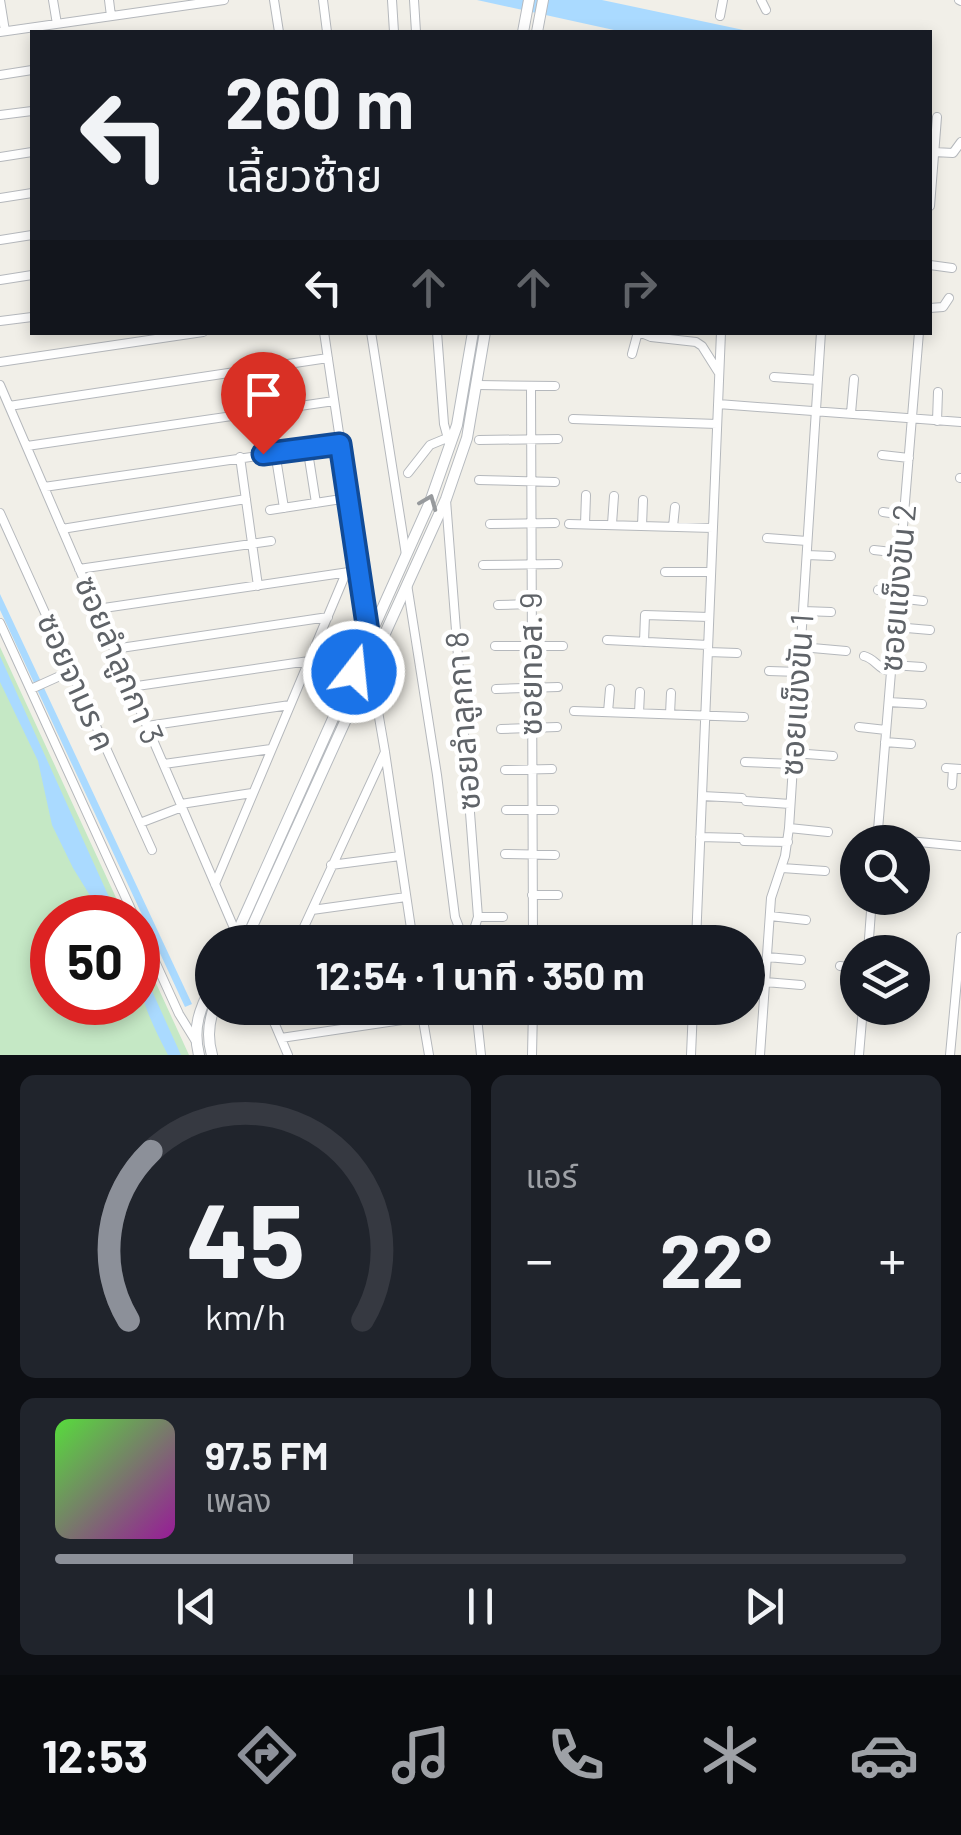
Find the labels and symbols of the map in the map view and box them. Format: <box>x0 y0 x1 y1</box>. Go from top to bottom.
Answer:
pin <box>221 352 306 455</box>
one-way arrow <box>418 494 438 511</box>
street label: ซอยแข็งขัน 2 <box>870 502 922 673</box>
street label: ซอยลำลูกกา 3 <box>66 569 173 750</box>
street label: ซอยทอส. 9 <box>510 592 548 736</box>
street label: ซอยจามร ค <box>31 607 125 756</box>
street label: ซอยแข็งขัน 1 <box>770 613 820 777</box>
position arrow <box>302 620 406 724</box>
street label: ซอยลำลูกกา 8 <box>436 630 489 812</box>
speed limit sign: 50 <box>30 895 160 1025</box>

